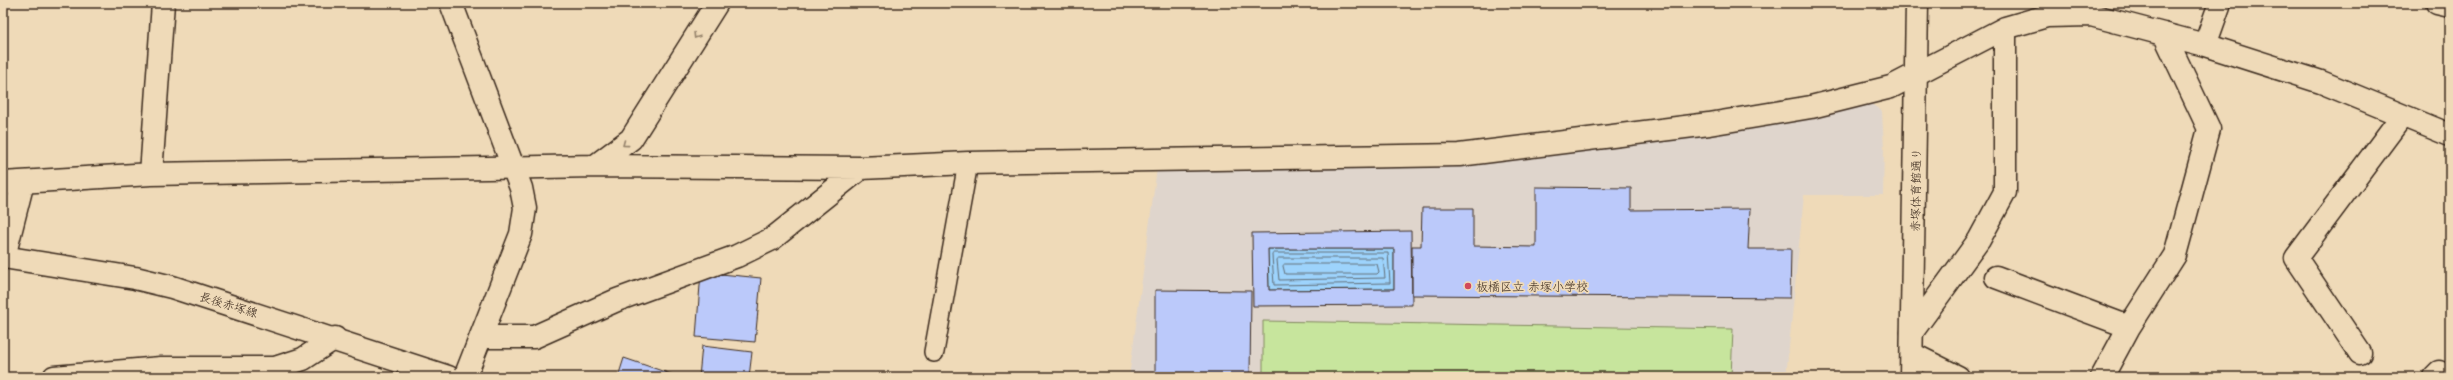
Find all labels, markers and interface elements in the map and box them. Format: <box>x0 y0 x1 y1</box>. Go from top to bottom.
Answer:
one-way arrow <box>694 32 701 39</box>
one-way arrow <box>622 139 629 146</box>
street label: 赤塚体育館通り <box>1905 148 1925 232</box>
place label: 板橋区立 赤塚小学校 <box>1476 277 1588 295</box>
marker: 板橋区立 赤塚小学校 <box>1463 281 1473 291</box>
street label: 長後赤塚線 <box>198 287 260 321</box>

